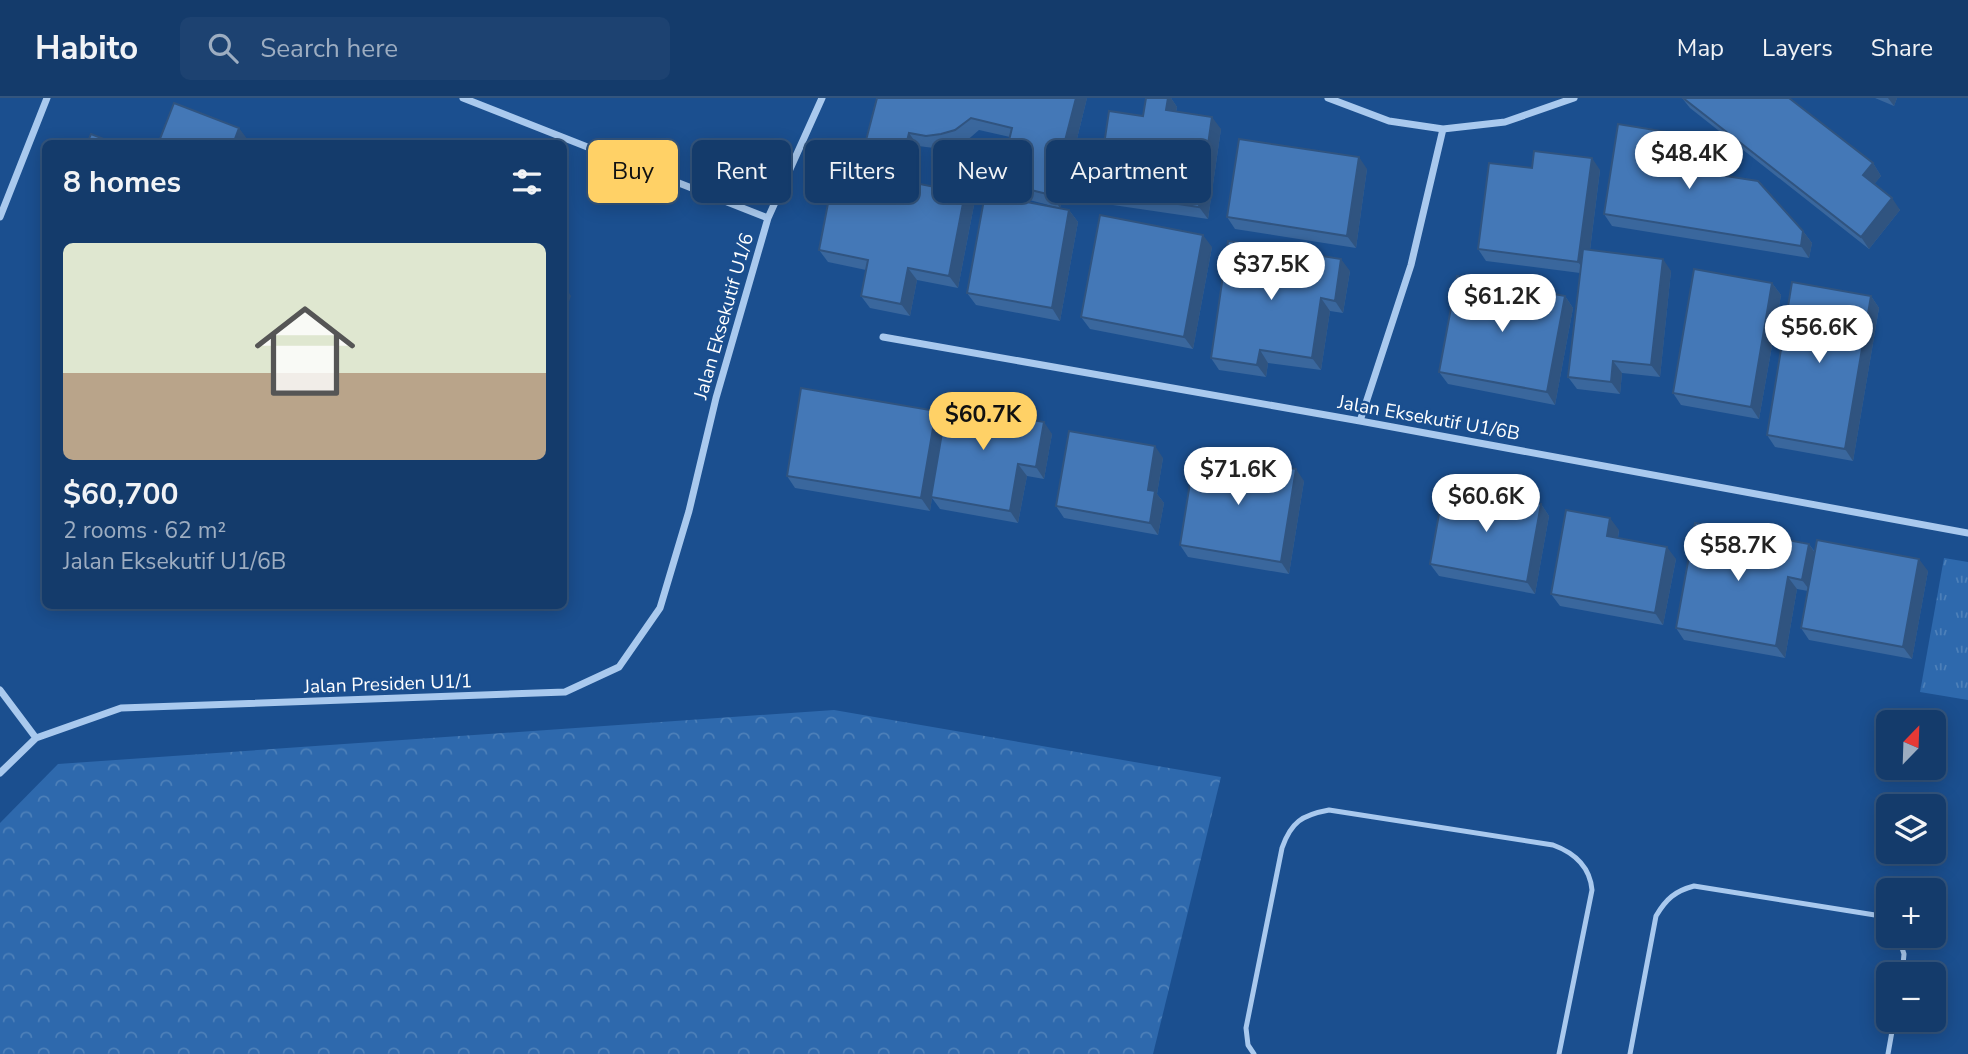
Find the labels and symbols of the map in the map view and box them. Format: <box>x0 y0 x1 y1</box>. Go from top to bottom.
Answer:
pin: $48.4K <box>1632 132 1746 191</box>
street label: Jalan Eksekutif U1/6 <box>688 230 760 403</box>
pin: $37.5K <box>1214 242 1328 302</box>
pin: $61.2K <box>1445 274 1559 334</box>
pin: $56.6K <box>1762 306 1876 365</box>
street label: Jalan Eksekutif U1/6B <box>1335 389 1522 447</box>
pin: $60.7K <box>926 392 1040 452</box>
pin: $71.6K <box>1181 448 1295 507</box>
pin: $60.6K <box>1429 474 1543 534</box>
pin: $58.7K <box>1681 524 1795 583</box>
street label: Jalan Presiden U1/1 <box>302 668 473 700</box>
north arrow <box>1876 710 1946 780</box>

